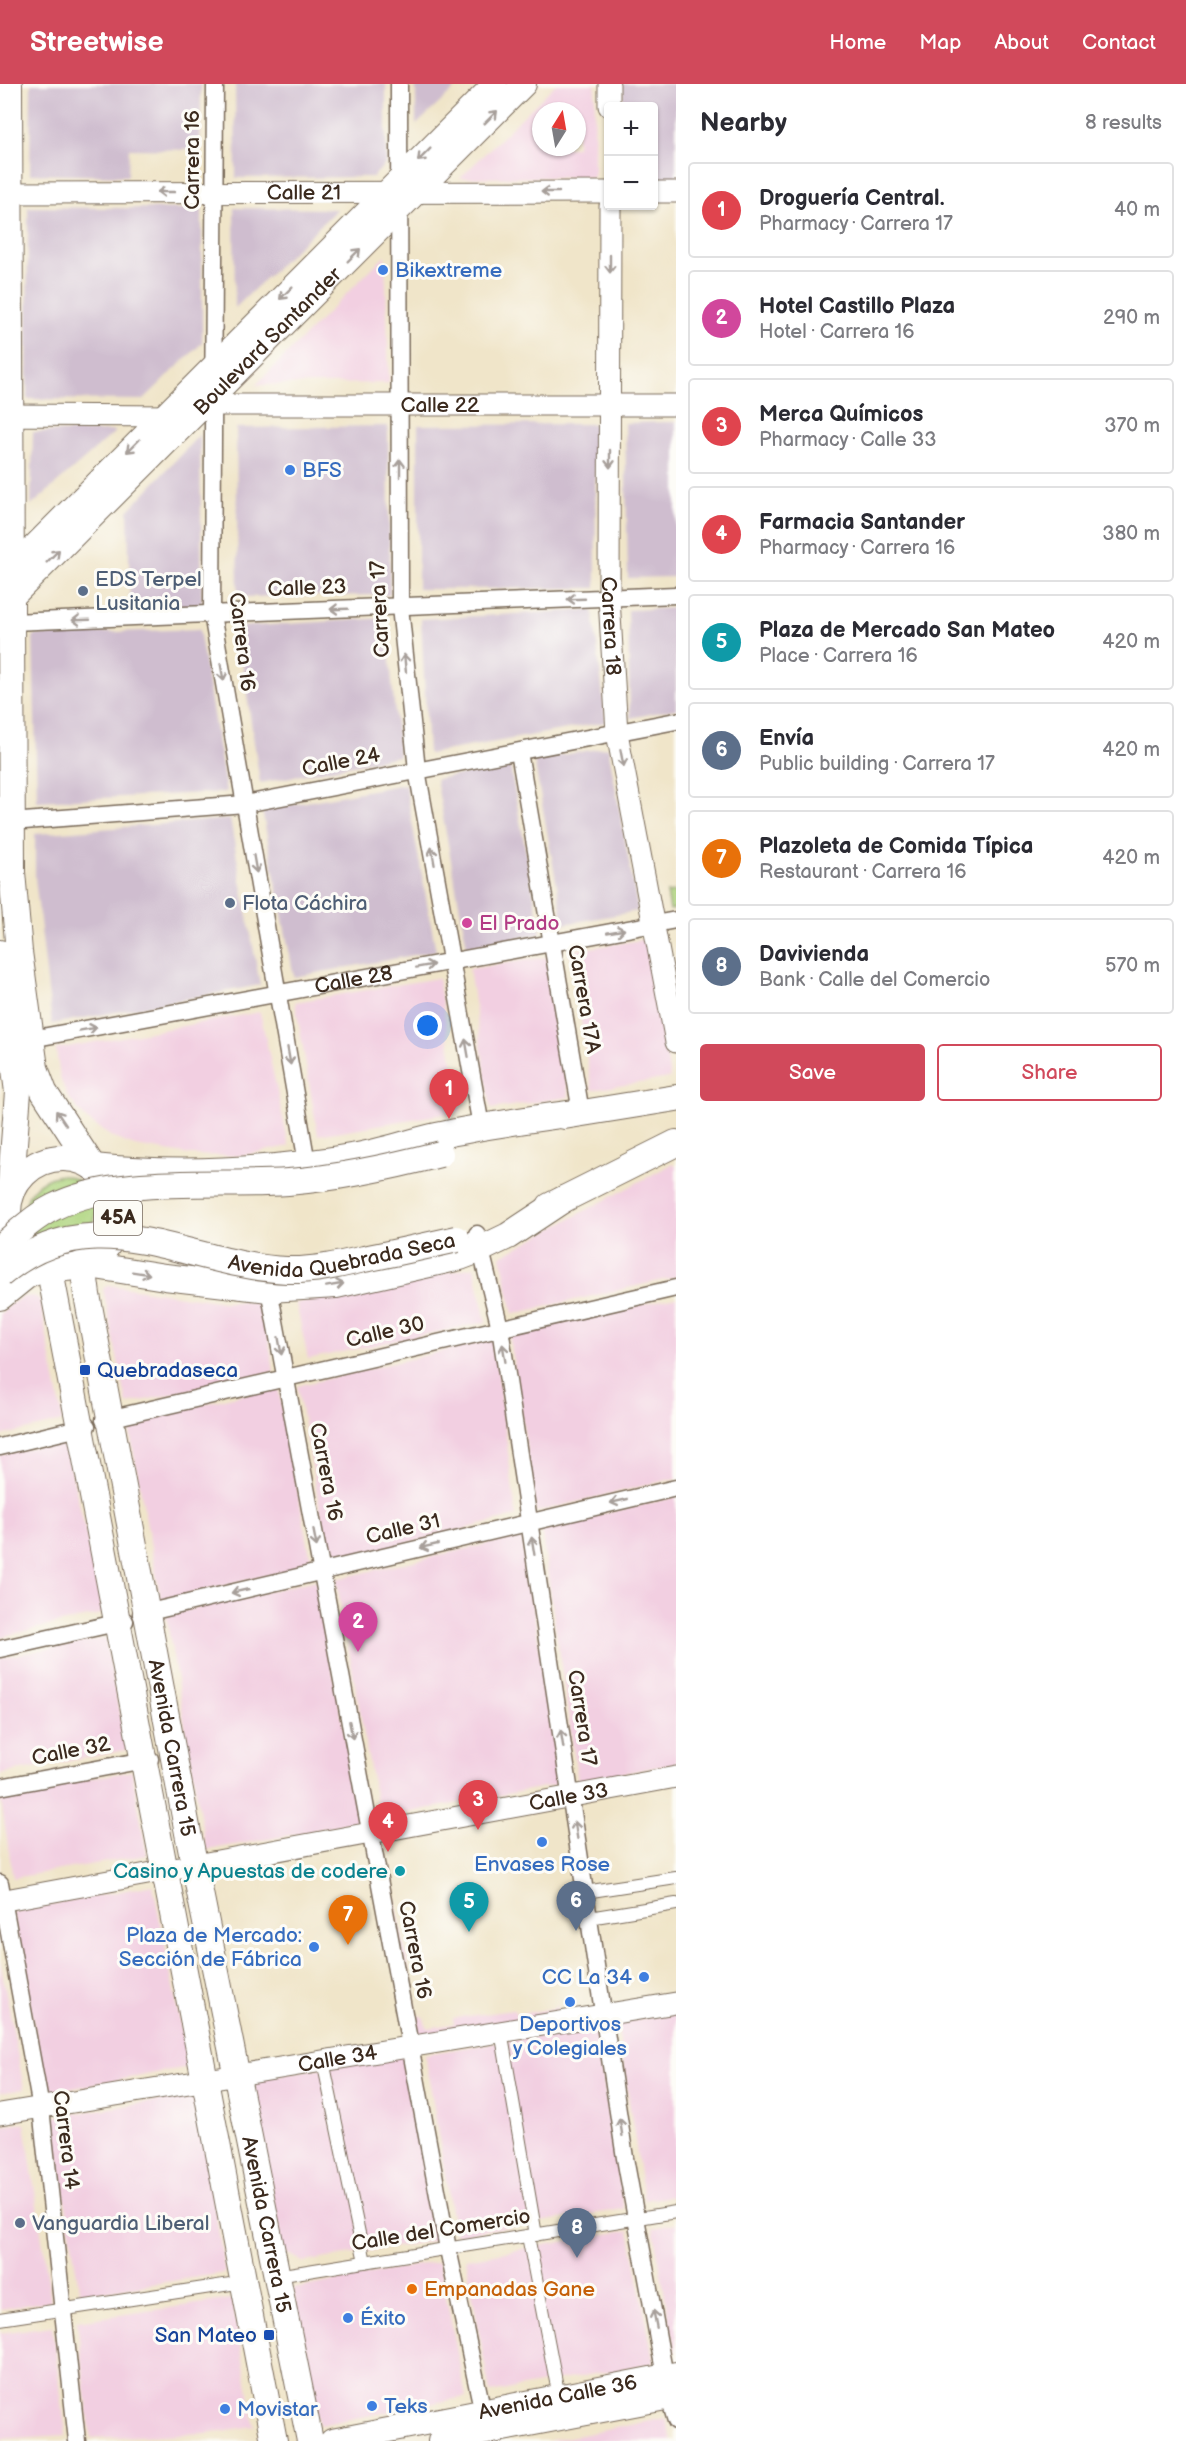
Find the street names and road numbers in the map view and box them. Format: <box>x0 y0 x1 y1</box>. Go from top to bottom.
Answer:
street label: Carrera 16 <box>180 110 205 210</box>
street label: Calle 21 <box>267 180 341 205</box>
street label: Boulevard Santander <box>188 261 347 420</box>
street label: Calle 22 <box>401 393 480 418</box>
street label: Carrera 17 <box>365 559 395 658</box>
street label: Calle 23 <box>267 574 347 602</box>
street label: Carrera 18 <box>596 576 626 676</box>
street label: Carrera 16 <box>224 591 261 693</box>
street label: Calle 24 <box>300 742 382 782</box>
street label: Carrera 17A <box>562 943 606 1055</box>
street label: Calle 28 <box>313 960 395 999</box>
road number: 45A <box>94 1201 142 1235</box>
street label: Avenida Quebrada Seca <box>226 1227 458 1283</box>
street label: Calle 30 <box>343 1311 427 1353</box>
street label: Carrera 16 <box>304 1421 348 1523</box>
street label: Calle 31 <box>364 1508 442 1550</box>
street label: Avenida Carrera 15 <box>143 1657 201 1839</box>
street label: Carrera 17 <box>562 1668 602 1769</box>
street label: Calle 32 <box>30 1731 113 1771</box>
street label: Calle 33 <box>527 1777 610 1816</box>
street label: Carrera 16 <box>393 1899 437 2001</box>
street label: Calle 34 <box>296 2040 379 2077</box>
street label: Carrera 14 <box>48 2089 85 2191</box>
street label: Avenida Carrera 15 <box>237 2134 297 2315</box>
street label: Calle del Comercio <box>350 2203 532 2256</box>
street label: Avenida Calle 36 <box>476 2369 639 2425</box>

